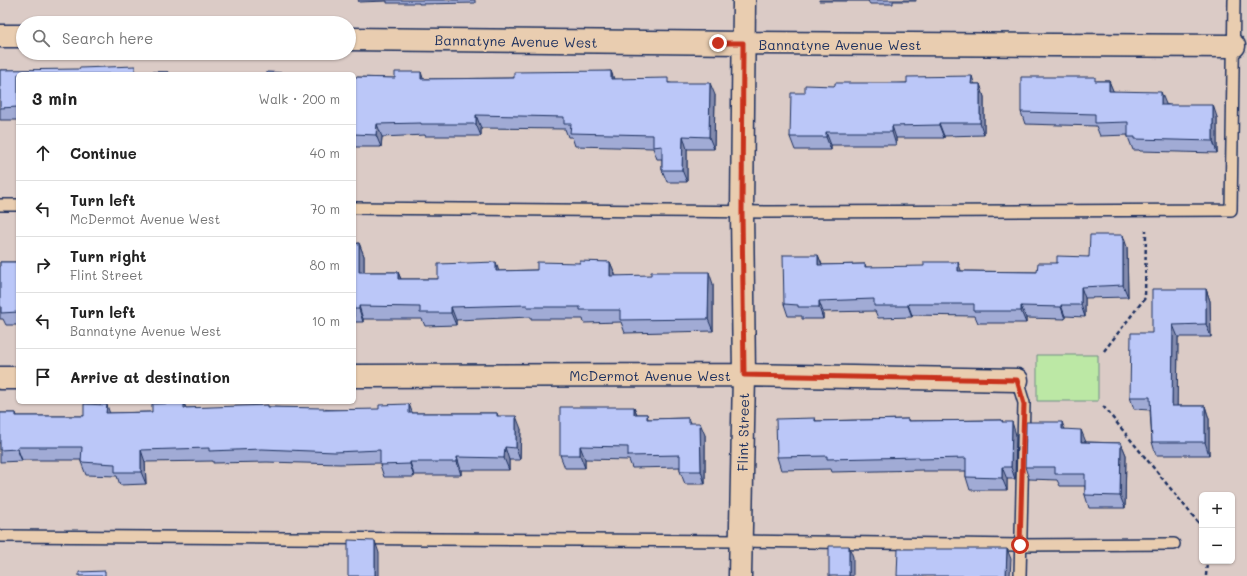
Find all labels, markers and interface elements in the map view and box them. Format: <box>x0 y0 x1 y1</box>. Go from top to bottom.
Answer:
search box <box>16 16 356 60</box>
icon: search <box>30 27 52 49</box>
text: Search here <box>62 28 153 48</box>
street label: Bannatyne Avenue West <box>434 30 598 52</box>
route end <box>709 34 727 52</box>
street label: Bannatyne Avenue West <box>759 35 921 54</box>
text: 3 min <box>32 87 77 109</box>
text: Walk · 200 m <box>259 90 340 107</box>
icon: ahead <box>32 142 54 164</box>
text: Continue <box>70 143 137 163</box>
text: 40 m <box>310 144 340 161</box>
text: Turn left <box>70 190 135 210</box>
icon: left <box>32 198 54 220</box>
text: 70 m <box>310 200 340 217</box>
text: McDermot Avenue West <box>70 210 220 227</box>
text: Turn right <box>70 246 147 266</box>
icon: right <box>32 254 54 276</box>
text: 80 m <box>310 256 340 273</box>
text: Flint Street <box>70 266 143 283</box>
text: Turn left <box>70 302 135 322</box>
icon: left <box>32 310 54 332</box>
text: 10 m <box>312 312 340 329</box>
text: Bannatyne Avenue West <box>70 322 221 339</box>
icon: arrive <box>32 366 54 388</box>
street label: McDermot Avenue West <box>569 366 731 385</box>
text: Arrive at destination <box>70 367 230 387</box>
street label: Flint Street <box>733 393 753 471</box>
map controls <box>1199 492 1235 564</box>
button: + <box>1199 492 1235 528</box>
button: − <box>1199 528 1235 564</box>
route start <box>1011 536 1029 554</box>

